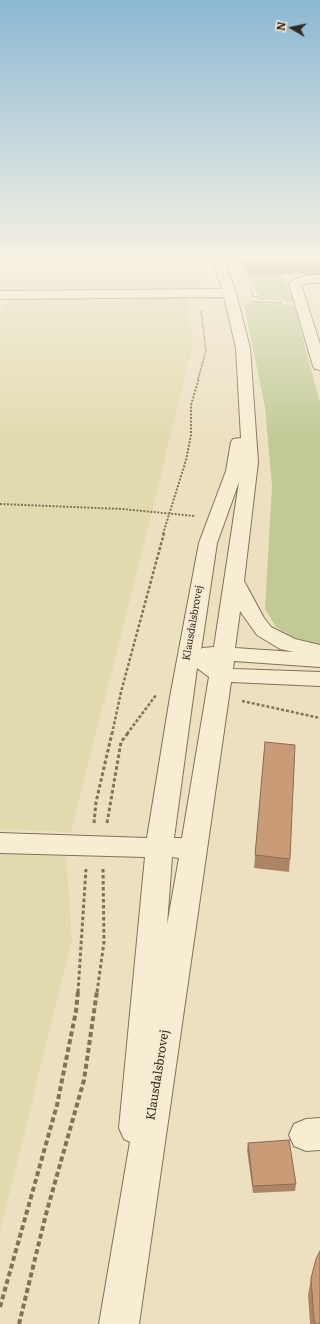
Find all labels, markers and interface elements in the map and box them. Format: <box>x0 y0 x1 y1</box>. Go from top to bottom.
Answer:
north arrow <box>272 8 312 48</box>
text: N <box>272 20 289 32</box>
street label: Klausdalsbrovej <box>180 584 206 662</box>
street label: Klausdalsbrovej <box>144 1029 172 1121</box>

